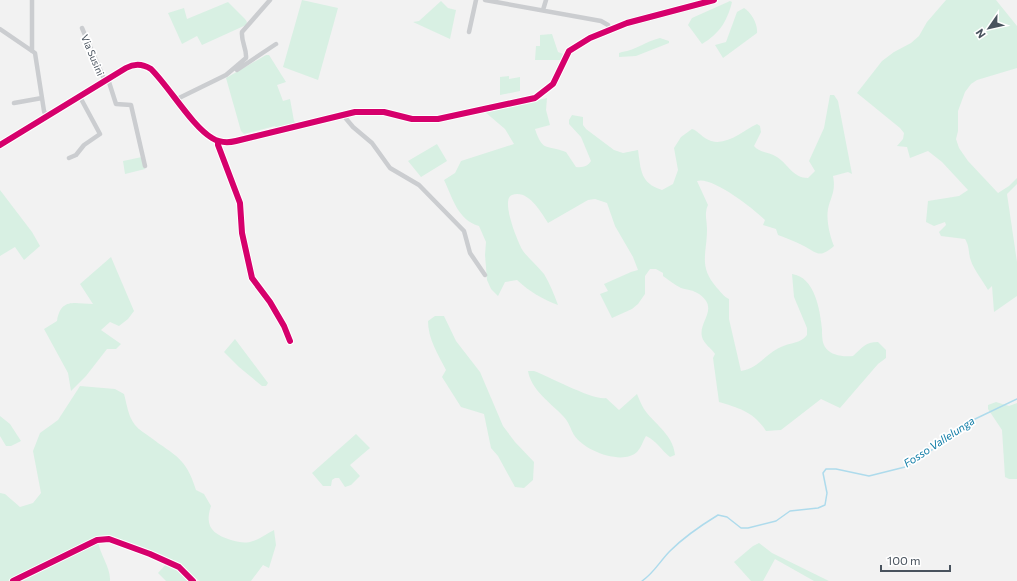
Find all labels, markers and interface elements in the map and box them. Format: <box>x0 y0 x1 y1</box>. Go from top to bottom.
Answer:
north arrow <box>969 8 1009 48</box>
text: N <box>973 27 988 41</box>
street label: Via Susini <box>79 33 107 77</box>
water label: Fosso Vallelunga <box>901 414 977 469</box>
scale bar <box>881 547 950 573</box>
text: 100 m <box>887 553 921 567</box>

